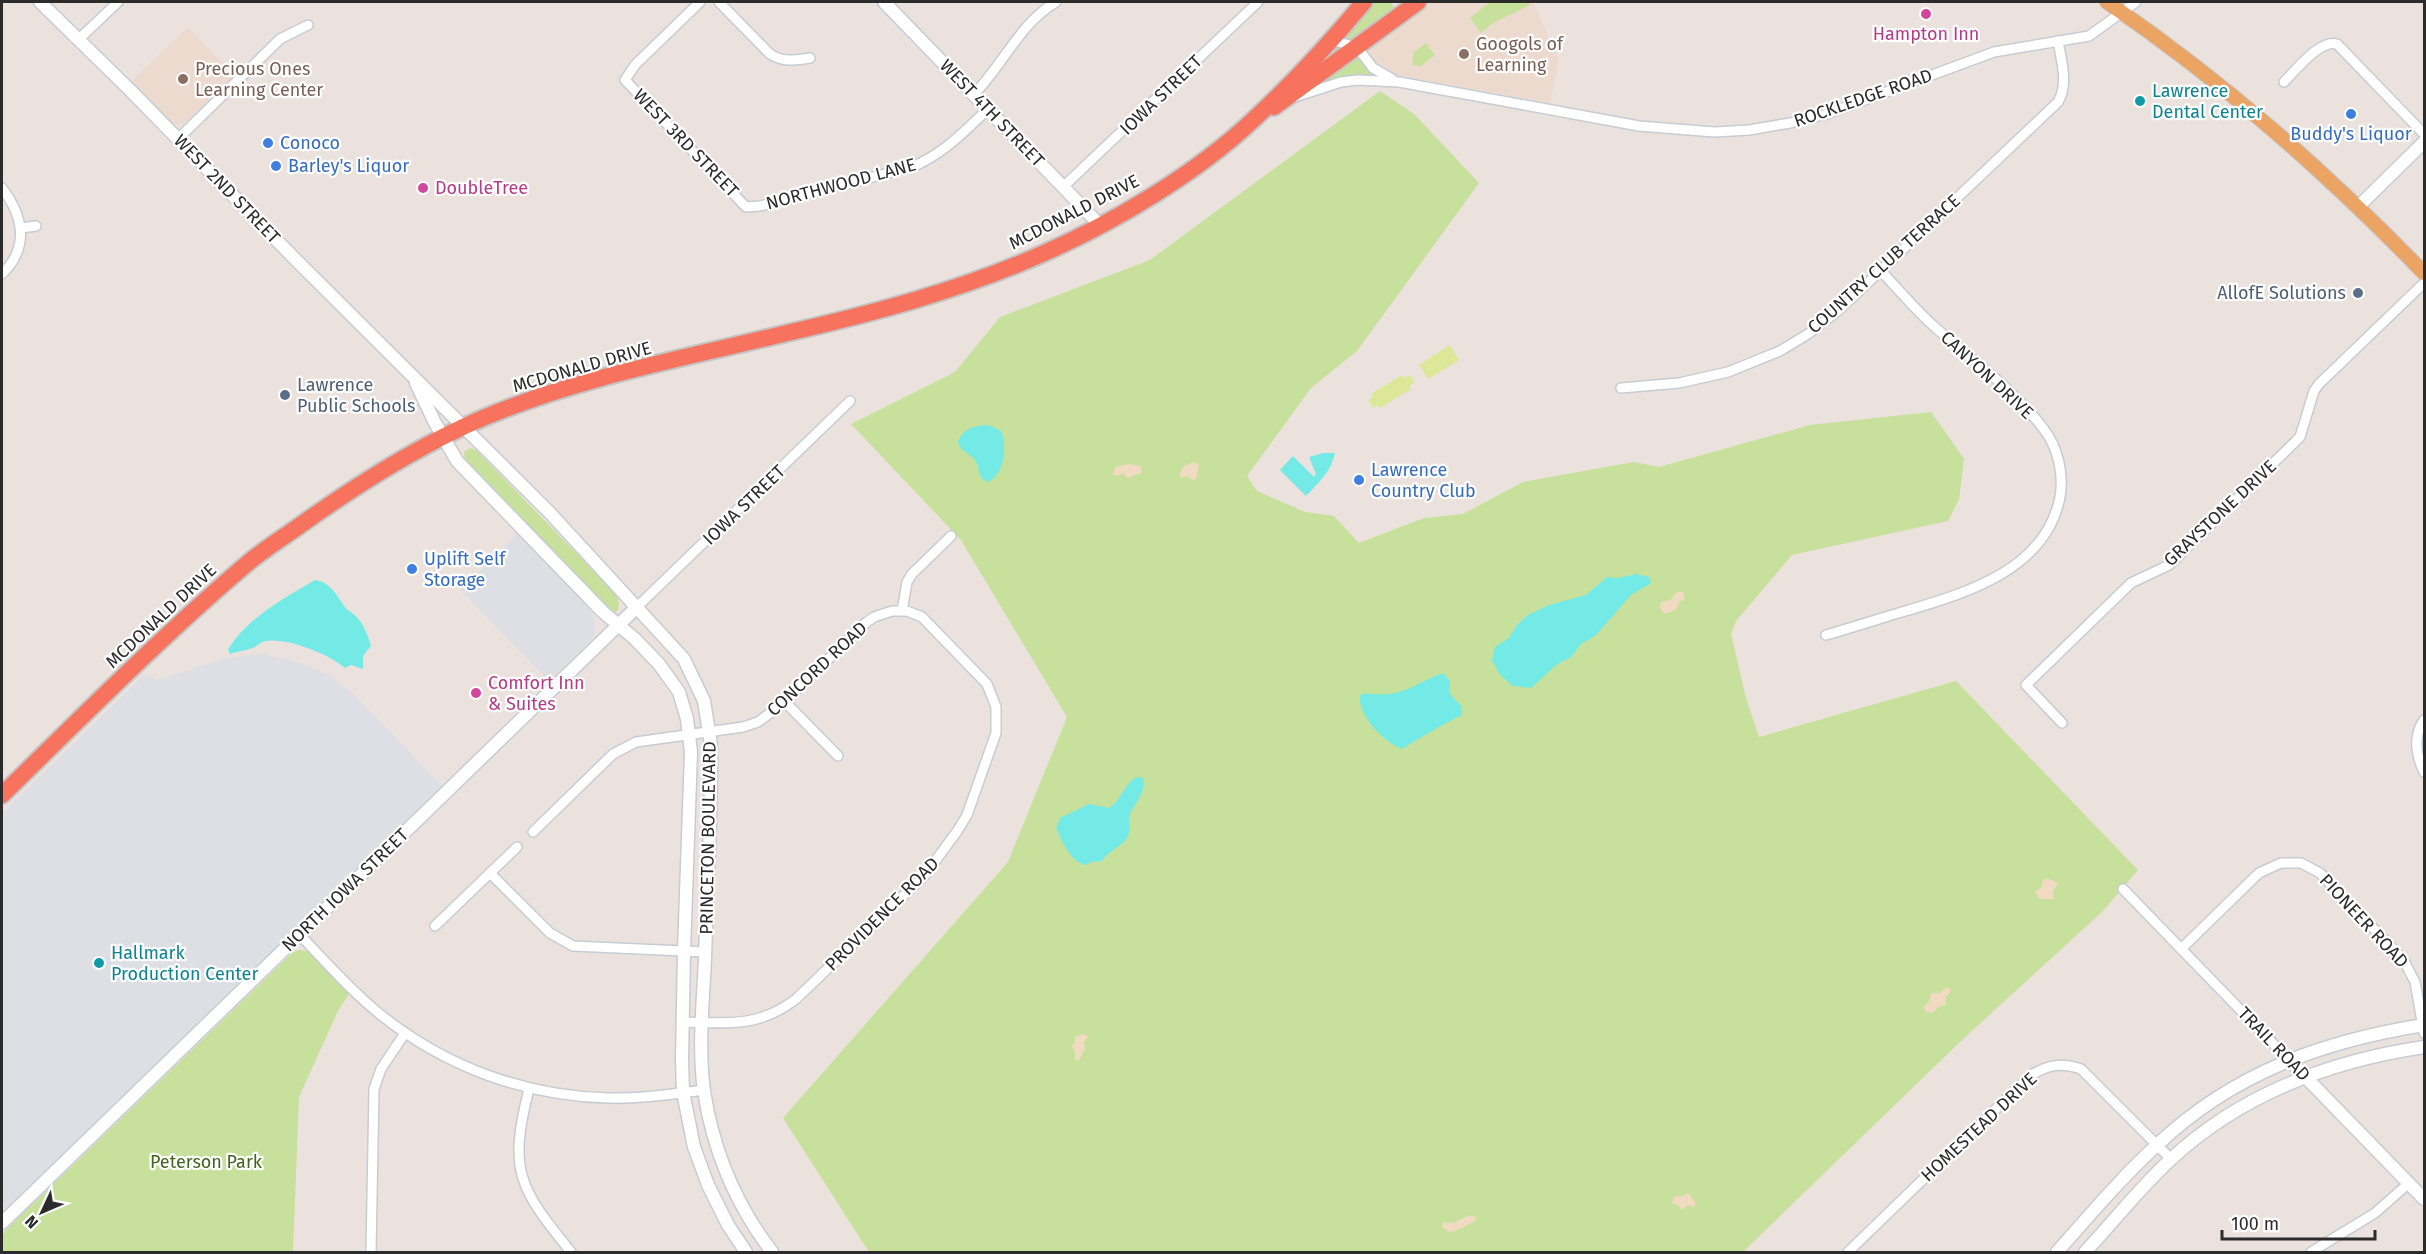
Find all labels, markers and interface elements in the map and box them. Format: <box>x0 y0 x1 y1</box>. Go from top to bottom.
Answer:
marker: Hampton Inn <box>1919 7 1933 21</box>
place label: Hampton Inn <box>1873 23 1979 45</box>
place label: Googols of Learning <box>1476 33 1565 76</box>
marker: Googols of Learning <box>1457 47 1471 61</box>
street label: IOWA STREET <box>1115 50 1207 140</box>
street label: WEST 4TH STREET <box>935 55 1049 172</box>
place label: Precious Ones Learning Center <box>195 58 323 101</box>
street label: ROCKLEDGE ROAD <box>1791 64 1935 132</box>
marker: Precious Ones Learning Center <box>176 72 190 86</box>
place label: Lawrence Dental Center <box>2152 80 2263 123</box>
street label: WEST 3RD STREET <box>629 84 744 202</box>
marker: Lawrence Dental Center <box>2133 94 2147 108</box>
marker: Buddy's Liquor <box>2344 107 2358 121</box>
place label: Buddy's Liquor <box>2290 123 2412 145</box>
street label: WEST 2ND STREET <box>169 130 285 249</box>
place label: Conoco <box>280 132 340 154</box>
marker: Conoco <box>261 136 275 150</box>
street label: NORTHWOOD LANE <box>764 153 918 215</box>
place label: Barley's Liquor <box>288 155 409 177</box>
marker: Barley's Liquor <box>269 159 283 173</box>
street label: MCDONALD DRIVE <box>1005 170 1143 254</box>
place label: DoubleTree <box>435 177 528 199</box>
marker: DoubleTree <box>416 181 430 195</box>
street label: COUNTRY CLUB TERRACE <box>1803 190 1965 338</box>
place label: AllofE Solutions <box>2217 282 2346 304</box>
marker: AllofE Solutions <box>2351 286 2365 300</box>
street label: CANYON DRIVE <box>1936 326 2038 424</box>
street label: MCDONALD DRIVE <box>510 337 654 397</box>
place label: Lawrence Public Schools <box>297 374 416 417</box>
marker: Lawrence Public Schools <box>278 388 292 402</box>
street label: GRAYSTONE DRIVE <box>2159 455 2281 571</box>
place label: Lawrence Country Club <box>1371 459 1476 502</box>
street label: IOWA STREET <box>698 460 790 550</box>
marker: Lawrence Country Club <box>1352 473 1366 487</box>
place label: Uplift Self Storage <box>424 548 507 591</box>
street label: MCDONALD DRIVE <box>101 559 221 673</box>
marker: Uplift Self Storage <box>405 562 419 576</box>
street label: CONCORD ROAD <box>762 617 872 721</box>
place label: Comfort Inn & Suites <box>488 672 585 715</box>
marker: Comfort Inn & Suites <box>469 686 483 700</box>
street label: PRINCETON BOULEVARD <box>695 741 721 935</box>
street label: NORTH IOWA STREET <box>277 823 413 956</box>
street label: PROVIDENCE ROAD <box>821 853 943 975</box>
street label: PIONEER ROAD <box>2315 869 2413 973</box>
place label: Hallmark Production Center <box>111 942 258 985</box>
marker: Hallmark Production Center <box>92 956 106 970</box>
street label: TRAIL ROAD <box>2233 1002 2315 1086</box>
street label: HOMESTEAD DRIVE <box>1916 1068 2042 1186</box>
park label: Peterson Park <box>150 1151 263 1173</box>
north arrow <box>12 1182 72 1242</box>
scale bar <box>2222 1203 2375 1241</box>
text: N <box>21 1212 42 1232</box>
text: 100 m <box>2231 1213 2279 1235</box>

